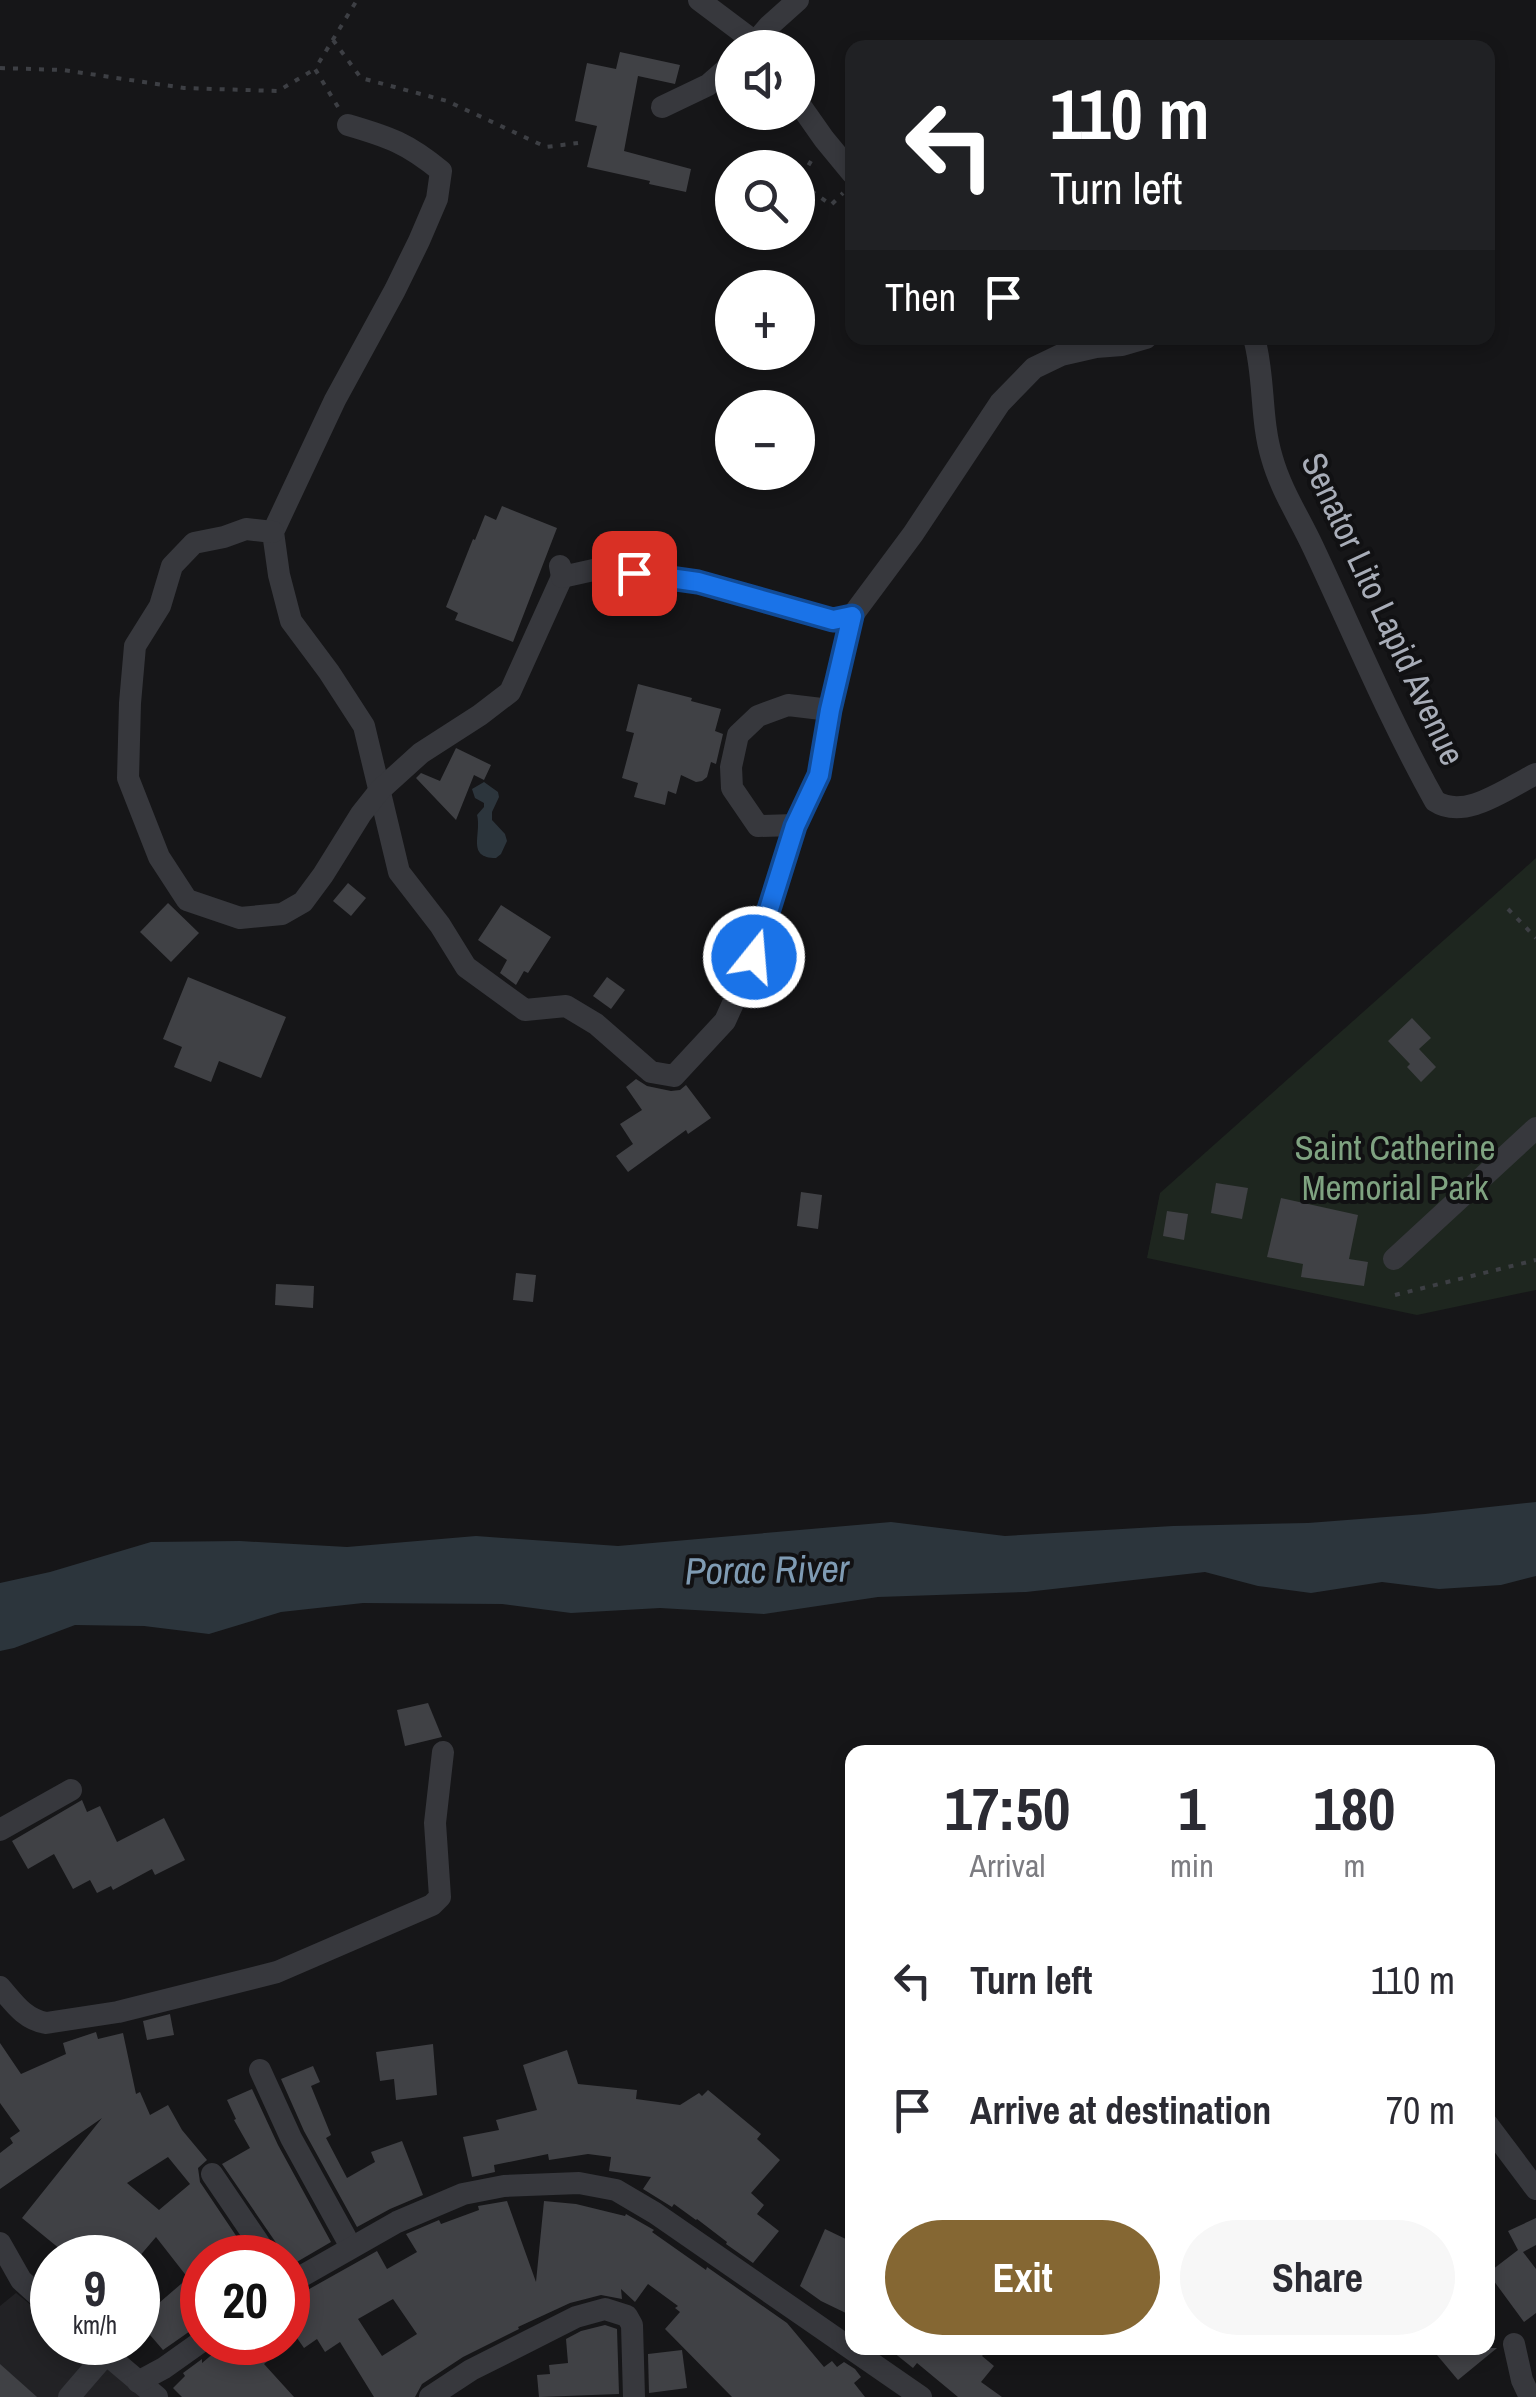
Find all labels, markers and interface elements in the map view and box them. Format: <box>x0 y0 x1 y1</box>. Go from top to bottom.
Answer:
map controls <box>715 30 815 490</box>
button: sound <box>715 30 815 130</box>
text: 110 m <box>1050 67 1210 161</box>
icon: left <box>885 80 1015 210</box>
button: search <box>715 150 815 250</box>
text: Turn left <box>1050 157 1182 218</box>
button: + <box>715 270 815 370</box>
icon: arrive <box>976 270 1031 325</box>
text: Then <box>885 272 956 323</box>
button: − <box>715 390 815 490</box>
street label: Senator Lito Lapid Avenue <box>1290 445 1476 773</box>
pin <box>592 531 677 616</box>
icon: arrive <box>607 546 662 601</box>
position arrow <box>702 905 806 1009</box>
park label: Saint Catherine Memorial Park <box>1294 1124 1496 1211</box>
water label: Porac River <box>684 1543 851 1596</box>
text: 17:50 <box>945 1768 1070 1849</box>
text: 1 <box>1178 1768 1206 1849</box>
text: 180 <box>1313 1768 1395 1849</box>
text: Arrival <box>970 1844 1045 1887</box>
text: min <box>1170 1844 1214 1887</box>
text: m <box>1343 1844 1365 1887</box>
icon: left <box>885 1953 940 2008</box>
text: Turn left <box>970 1955 1092 2006</box>
text: 110 m <box>1371 1955 1455 2006</box>
icon: arrive <box>885 2083 940 2138</box>
text: Arrive at destination <box>970 2085 1271 2136</box>
text: 70 m <box>1386 2085 1455 2136</box>
button: Exit <box>885 2220 1160 2335</box>
button: Share <box>1180 2220 1455 2335</box>
speed limit sign: 20 <box>180 2235 310 2365</box>
text: 9 <box>84 2254 106 2322</box>
text: km/h <box>73 2308 117 2342</box>

